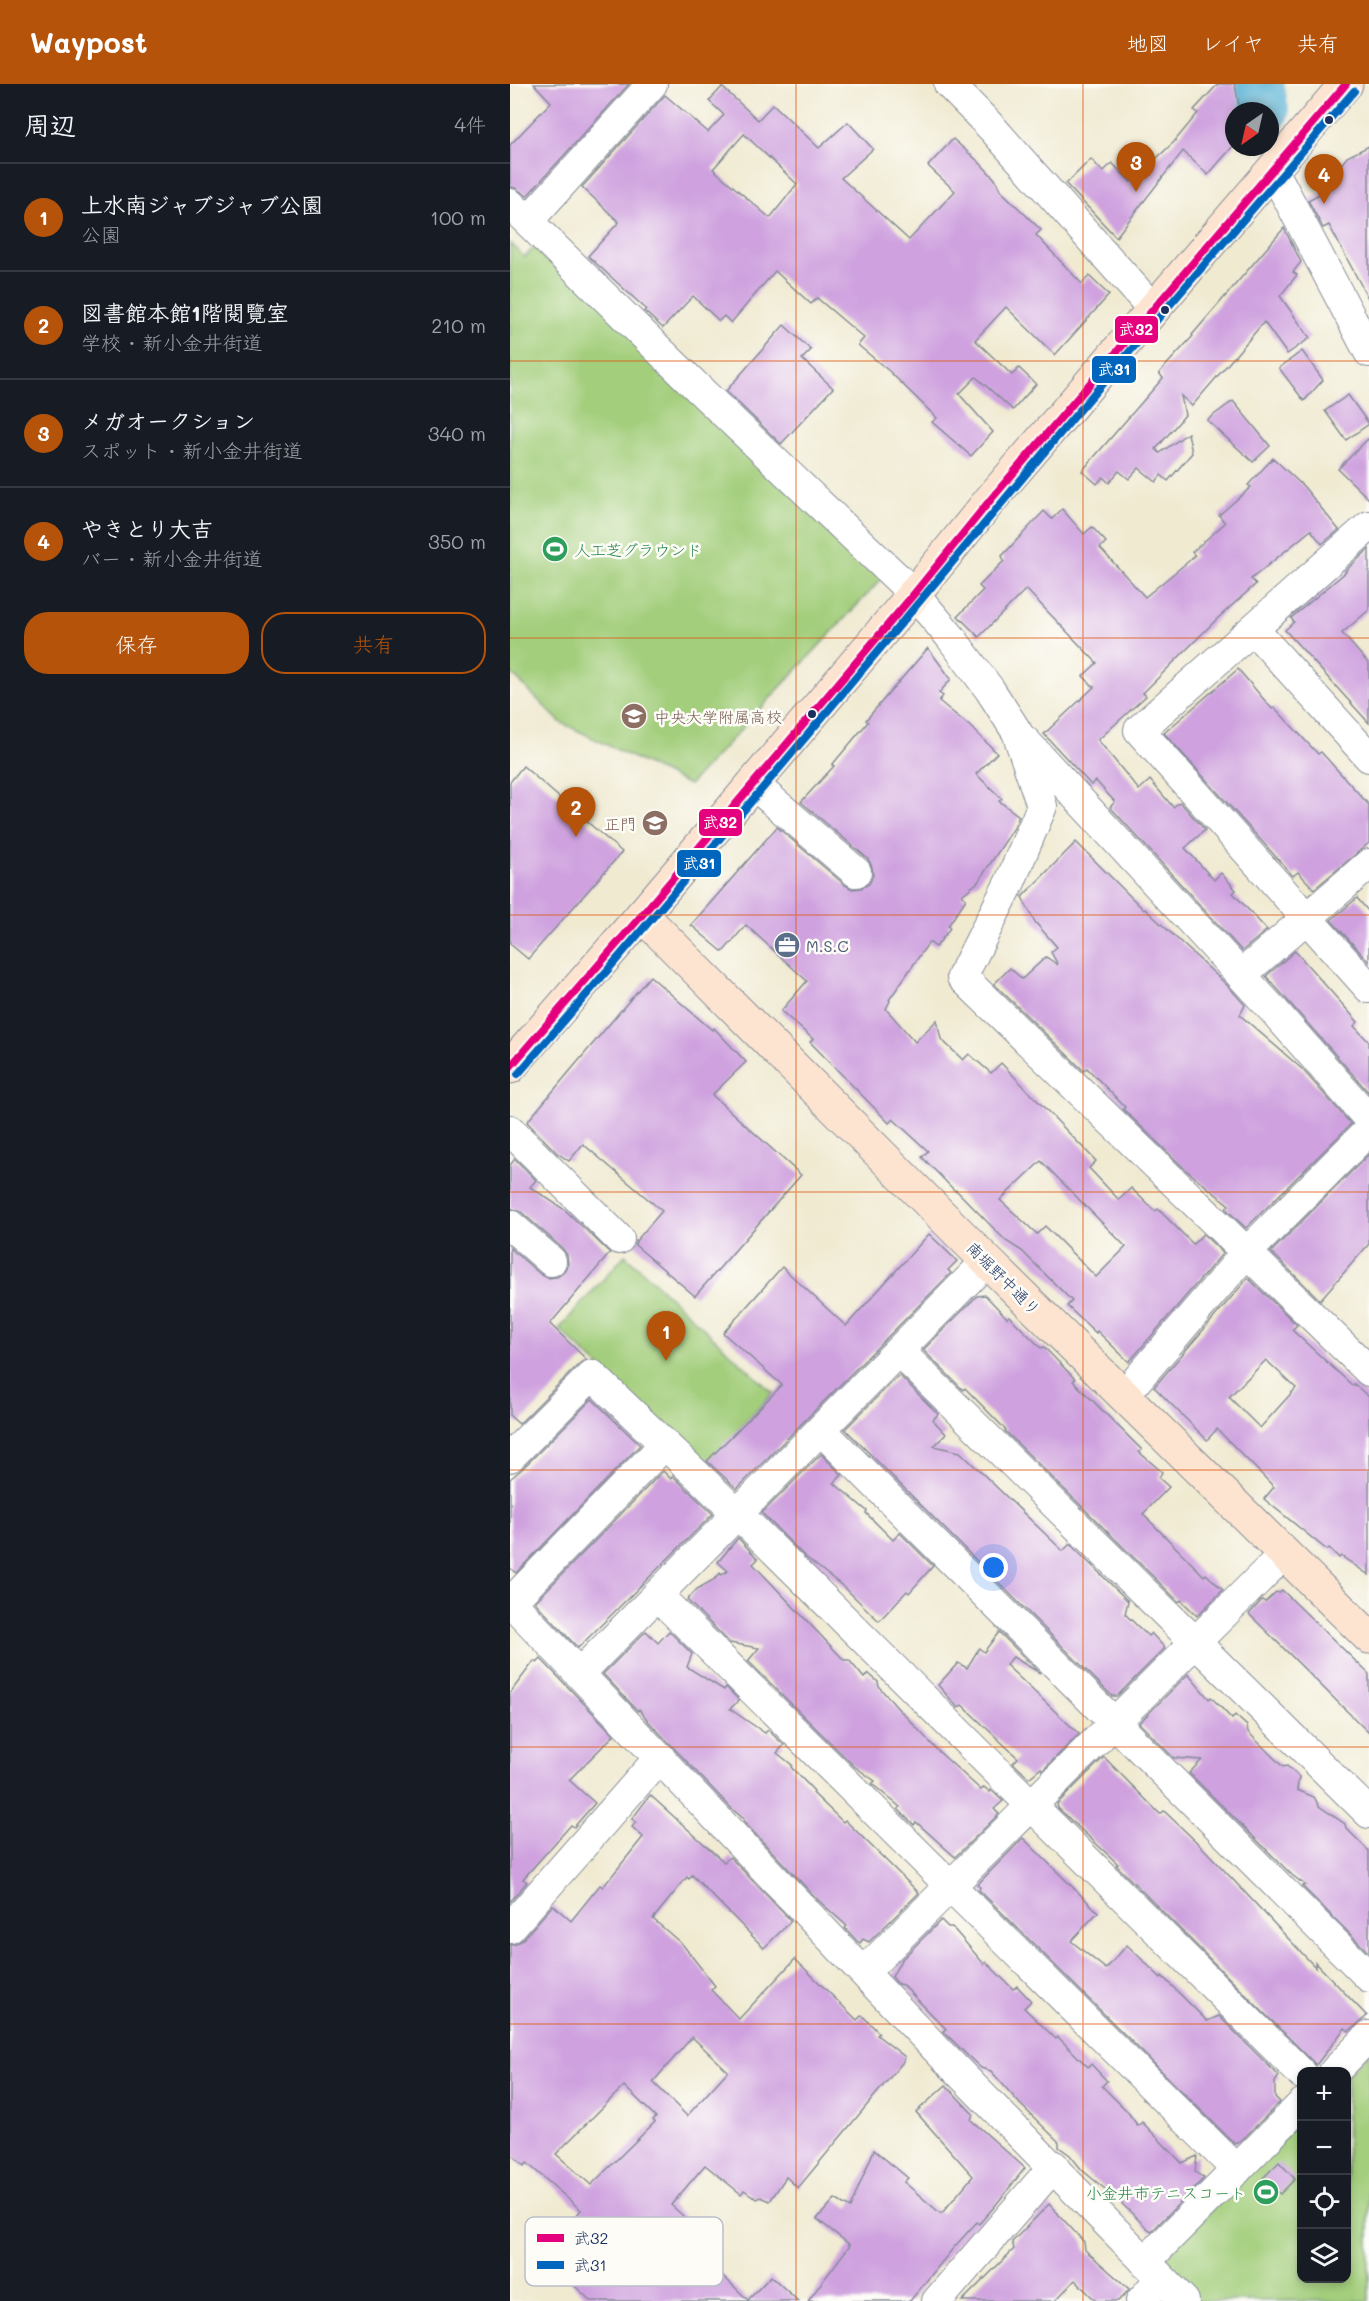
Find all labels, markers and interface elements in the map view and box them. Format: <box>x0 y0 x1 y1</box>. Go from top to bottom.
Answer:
text: Waypost <box>30 24 147 60</box>
text: 地図 <box>1127 29 1169 56</box>
text: レイヤ <box>1202 29 1264 56</box>
text: 共有 <box>1297 29 1339 56</box>
north arrow <box>1225 102 1279 156</box>
text: 周辺 <box>24 108 76 142</box>
text: 4件 <box>454 111 486 137</box>
unlabelled marker <box>1323 114 1335 126</box>
pin: 3 <box>1116 142 1156 192</box>
pin: 4 <box>1304 154 1344 204</box>
text: 上水南ジャブジャブ公園 <box>81 190 323 219</box>
text: 1 <box>39 204 48 230</box>
text: 100 m <box>430 204 486 230</box>
text: 公園 <box>81 221 121 247</box>
text: 図書館本館1階閱覽室 <box>81 298 289 327</box>
unlabelled marker <box>1159 304 1171 316</box>
text: 2 <box>38 312 49 338</box>
text: 210 m <box>431 312 486 338</box>
line badge: 武32 <box>1114 315 1159 344</box>
text: 武32 <box>1119 318 1153 339</box>
text: 学校 · 新小金井街道 <box>81 329 263 355</box>
line badge: 武31 <box>1091 355 1137 384</box>
text: 武31 <box>1098 358 1130 379</box>
text: メガオークション <box>81 406 255 435</box>
text: 3 <box>38 420 50 446</box>
text: 340 m <box>428 420 486 446</box>
text: スポット · 新小金井街道 <box>81 437 303 463</box>
text: やきとり大吉 <box>81 514 213 543</box>
text: 4 <box>37 528 50 554</box>
text: 350 m <box>428 528 486 554</box>
sports icon: 人工芝グラウンド <box>540 534 570 564</box>
place label: 人工芝グラウンド <box>574 539 702 560</box>
text: バー · 新小金井街道 <box>81 545 263 571</box>
button: 保存 <box>24 612 249 674</box>
button: 共有 <box>261 612 486 674</box>
school or university icon: 中央大学附属高校 <box>619 701 649 731</box>
place label: 中央大学附属高校 <box>654 706 782 727</box>
unlabelled marker <box>806 708 818 720</box>
pin: 2 <box>556 788 596 837</box>
school or university icon: 正門 <box>640 808 670 838</box>
line badge: 武32 <box>698 808 743 837</box>
text: 武32 <box>703 811 737 832</box>
place label: 正門 <box>604 813 636 834</box>
line badge: 武31 <box>676 849 722 878</box>
text: 武31 <box>683 852 715 873</box>
office icon: M.S.C <box>772 930 802 960</box>
place label: M.S.C <box>806 935 849 956</box>
street label: 南堀野中通り <box>963 1237 1045 1319</box>
pin: 1 <box>646 1312 686 1361</box>
your location <box>979 1553 1008 1582</box>
map controls <box>1297 2067 1351 2283</box>
button: + <box>1297 2067 1351 2121</box>
button: − <box>1297 2121 1351 2175</box>
button: locate <box>1297 2175 1351 2229</box>
sports icon: 小金井市テニスコート <box>1251 2177 1281 2207</box>
place label: 小金井市テニスコート <box>1086 2182 1246 2203</box>
legend <box>525 2217 723 2286</box>
text: 武32 <box>574 2227 608 2248</box>
button: layers <box>1297 2229 1351 2283</box>
text: 武31 <box>574 2254 607 2275</box>

